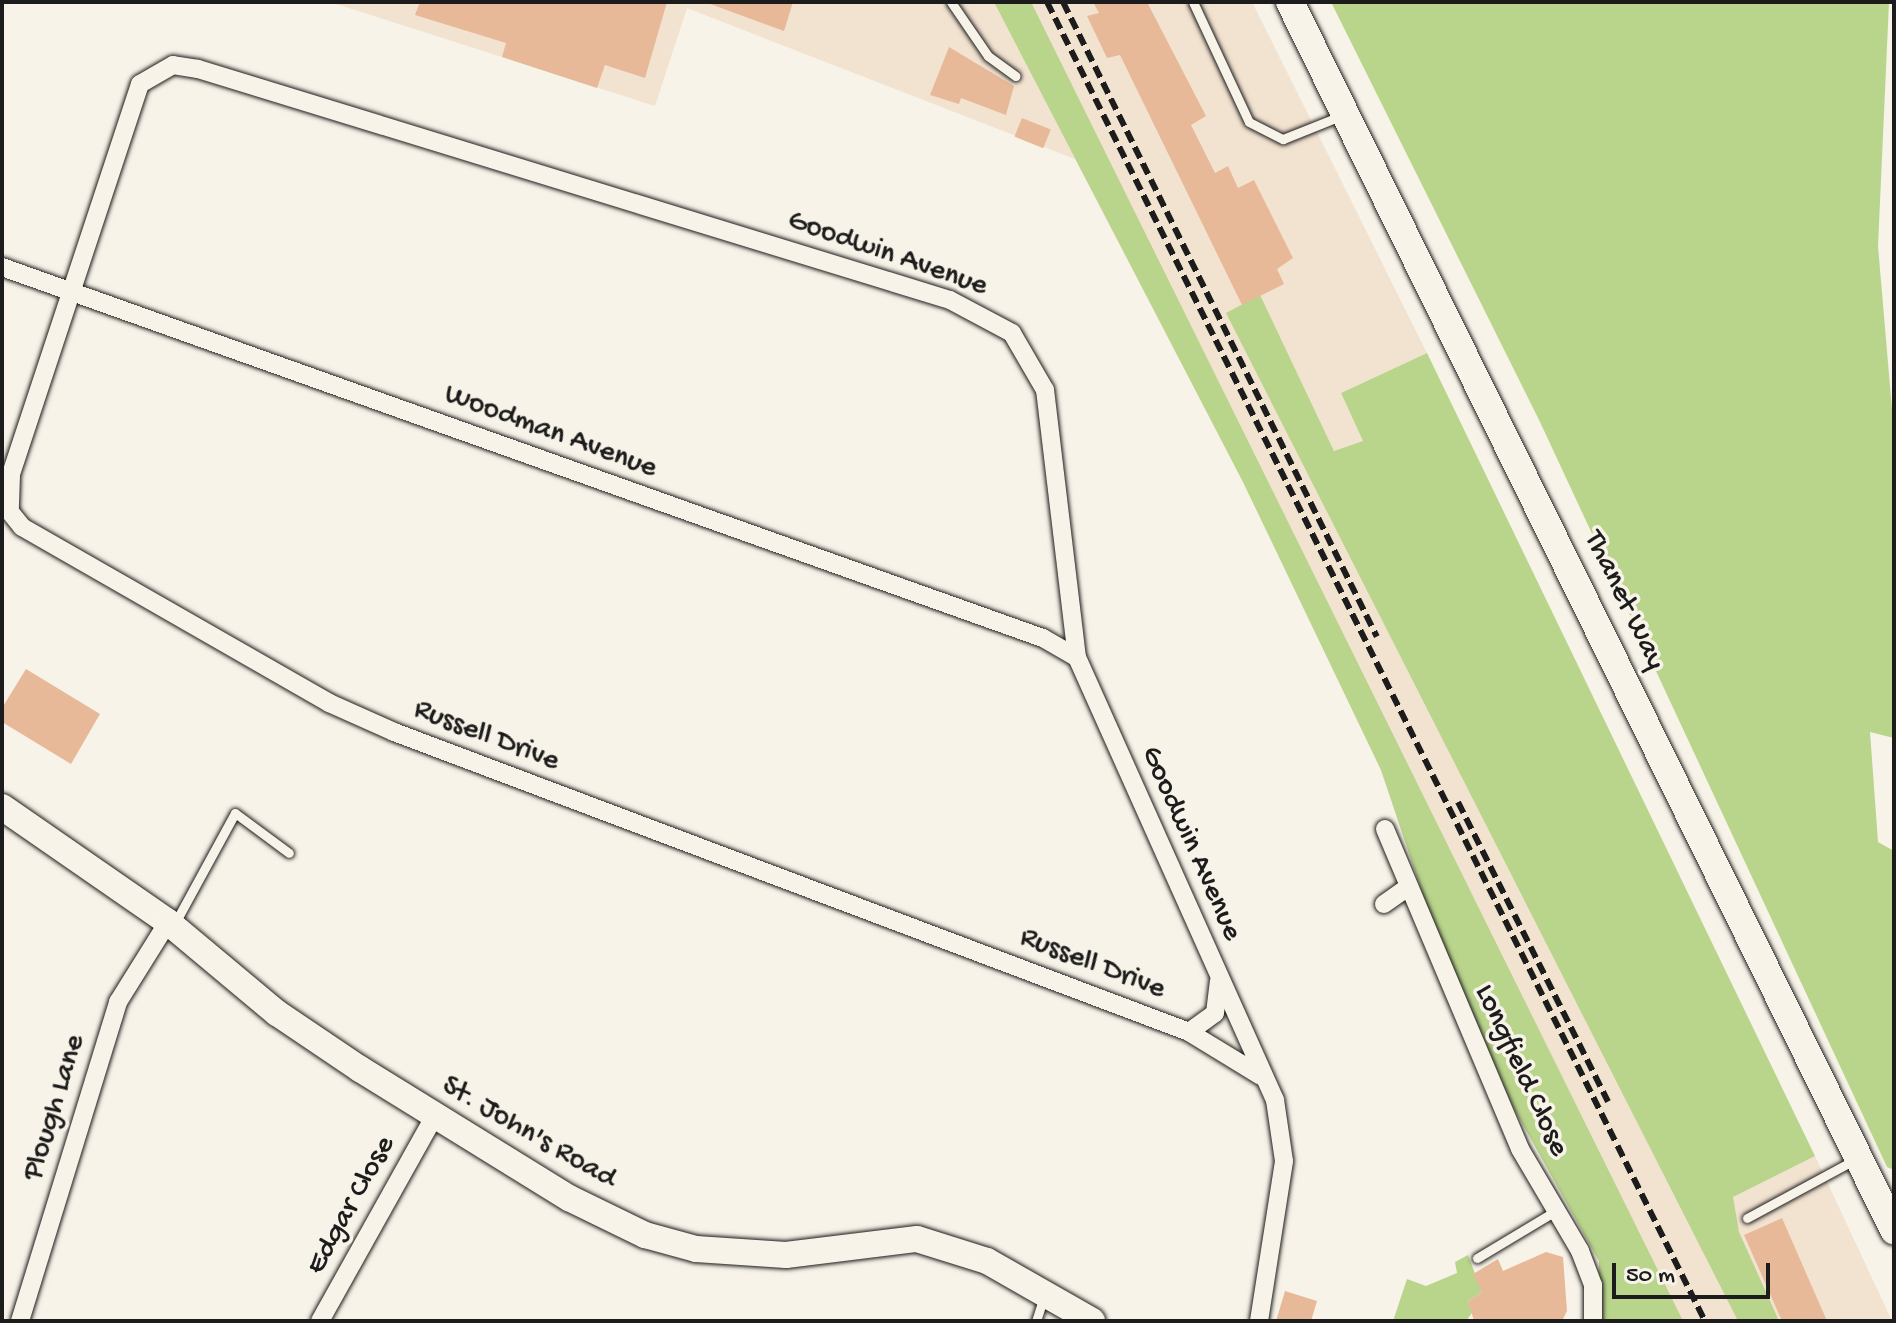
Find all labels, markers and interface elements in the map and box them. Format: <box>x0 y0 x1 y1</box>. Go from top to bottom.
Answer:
street label: Goodwin Avenue <box>782 204 992 306</box>
street label: Woodman Avenue <box>439 378 661 488</box>
street label: Thanet Way <box>1574 526 1672 676</box>
street label: Russell Drive <box>408 693 564 781</box>
street label: Goodwin Avenue <box>1131 741 1249 947</box>
street label: Russell Drive <box>1014 921 1170 1009</box>
street label: Longfield Close <box>1465 979 1575 1163</box>
street label: Plough Lane <box>17 1031 95 1185</box>
street label: St. John's Road <box>434 1069 622 1199</box>
street label: Edgar Close <box>299 1131 405 1281</box>
scale bar <box>1616 1247 1774 1297</box>
text: 50 m <box>1626 1262 1675 1291</box>

